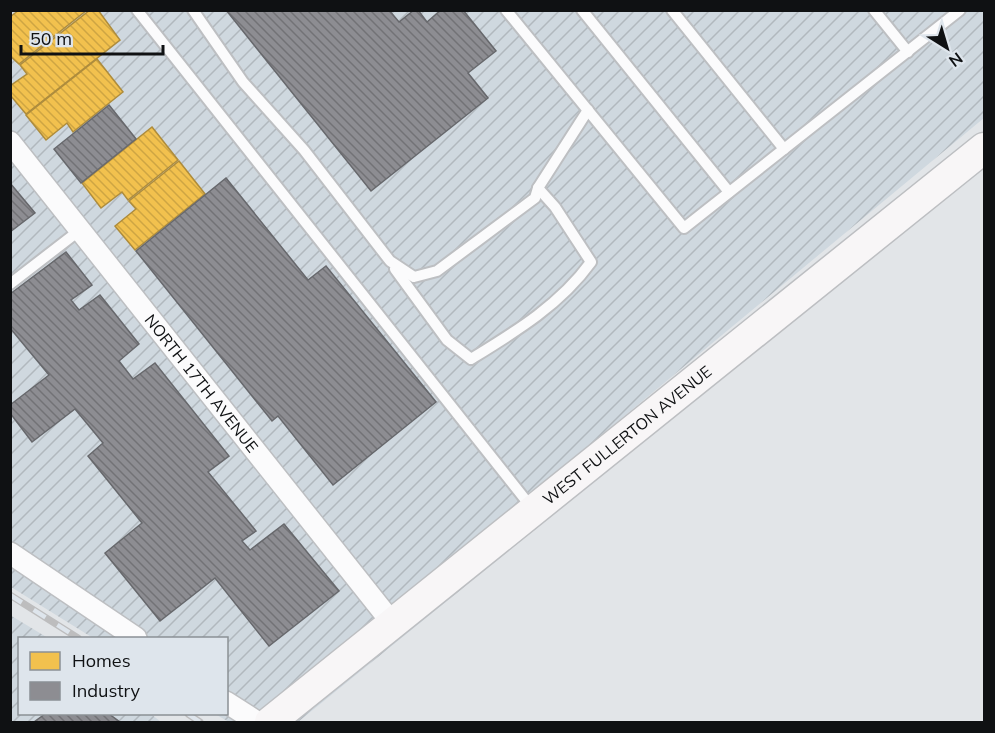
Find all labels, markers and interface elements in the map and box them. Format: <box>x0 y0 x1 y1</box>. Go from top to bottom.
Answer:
scale bar <box>21 18 164 56</box>
north arrow <box>917 18 977 78</box>
text: 50 m <box>30 27 72 50</box>
text: N <box>945 48 967 72</box>
street label: NORTH 17TH AVENUE <box>141 310 263 456</box>
street label: WEST FULLERTON AVENUE <box>538 361 715 509</box>
legend <box>18 637 228 715</box>
text: Homes <box>72 649 131 672</box>
text: Industry <box>72 679 141 702</box>

